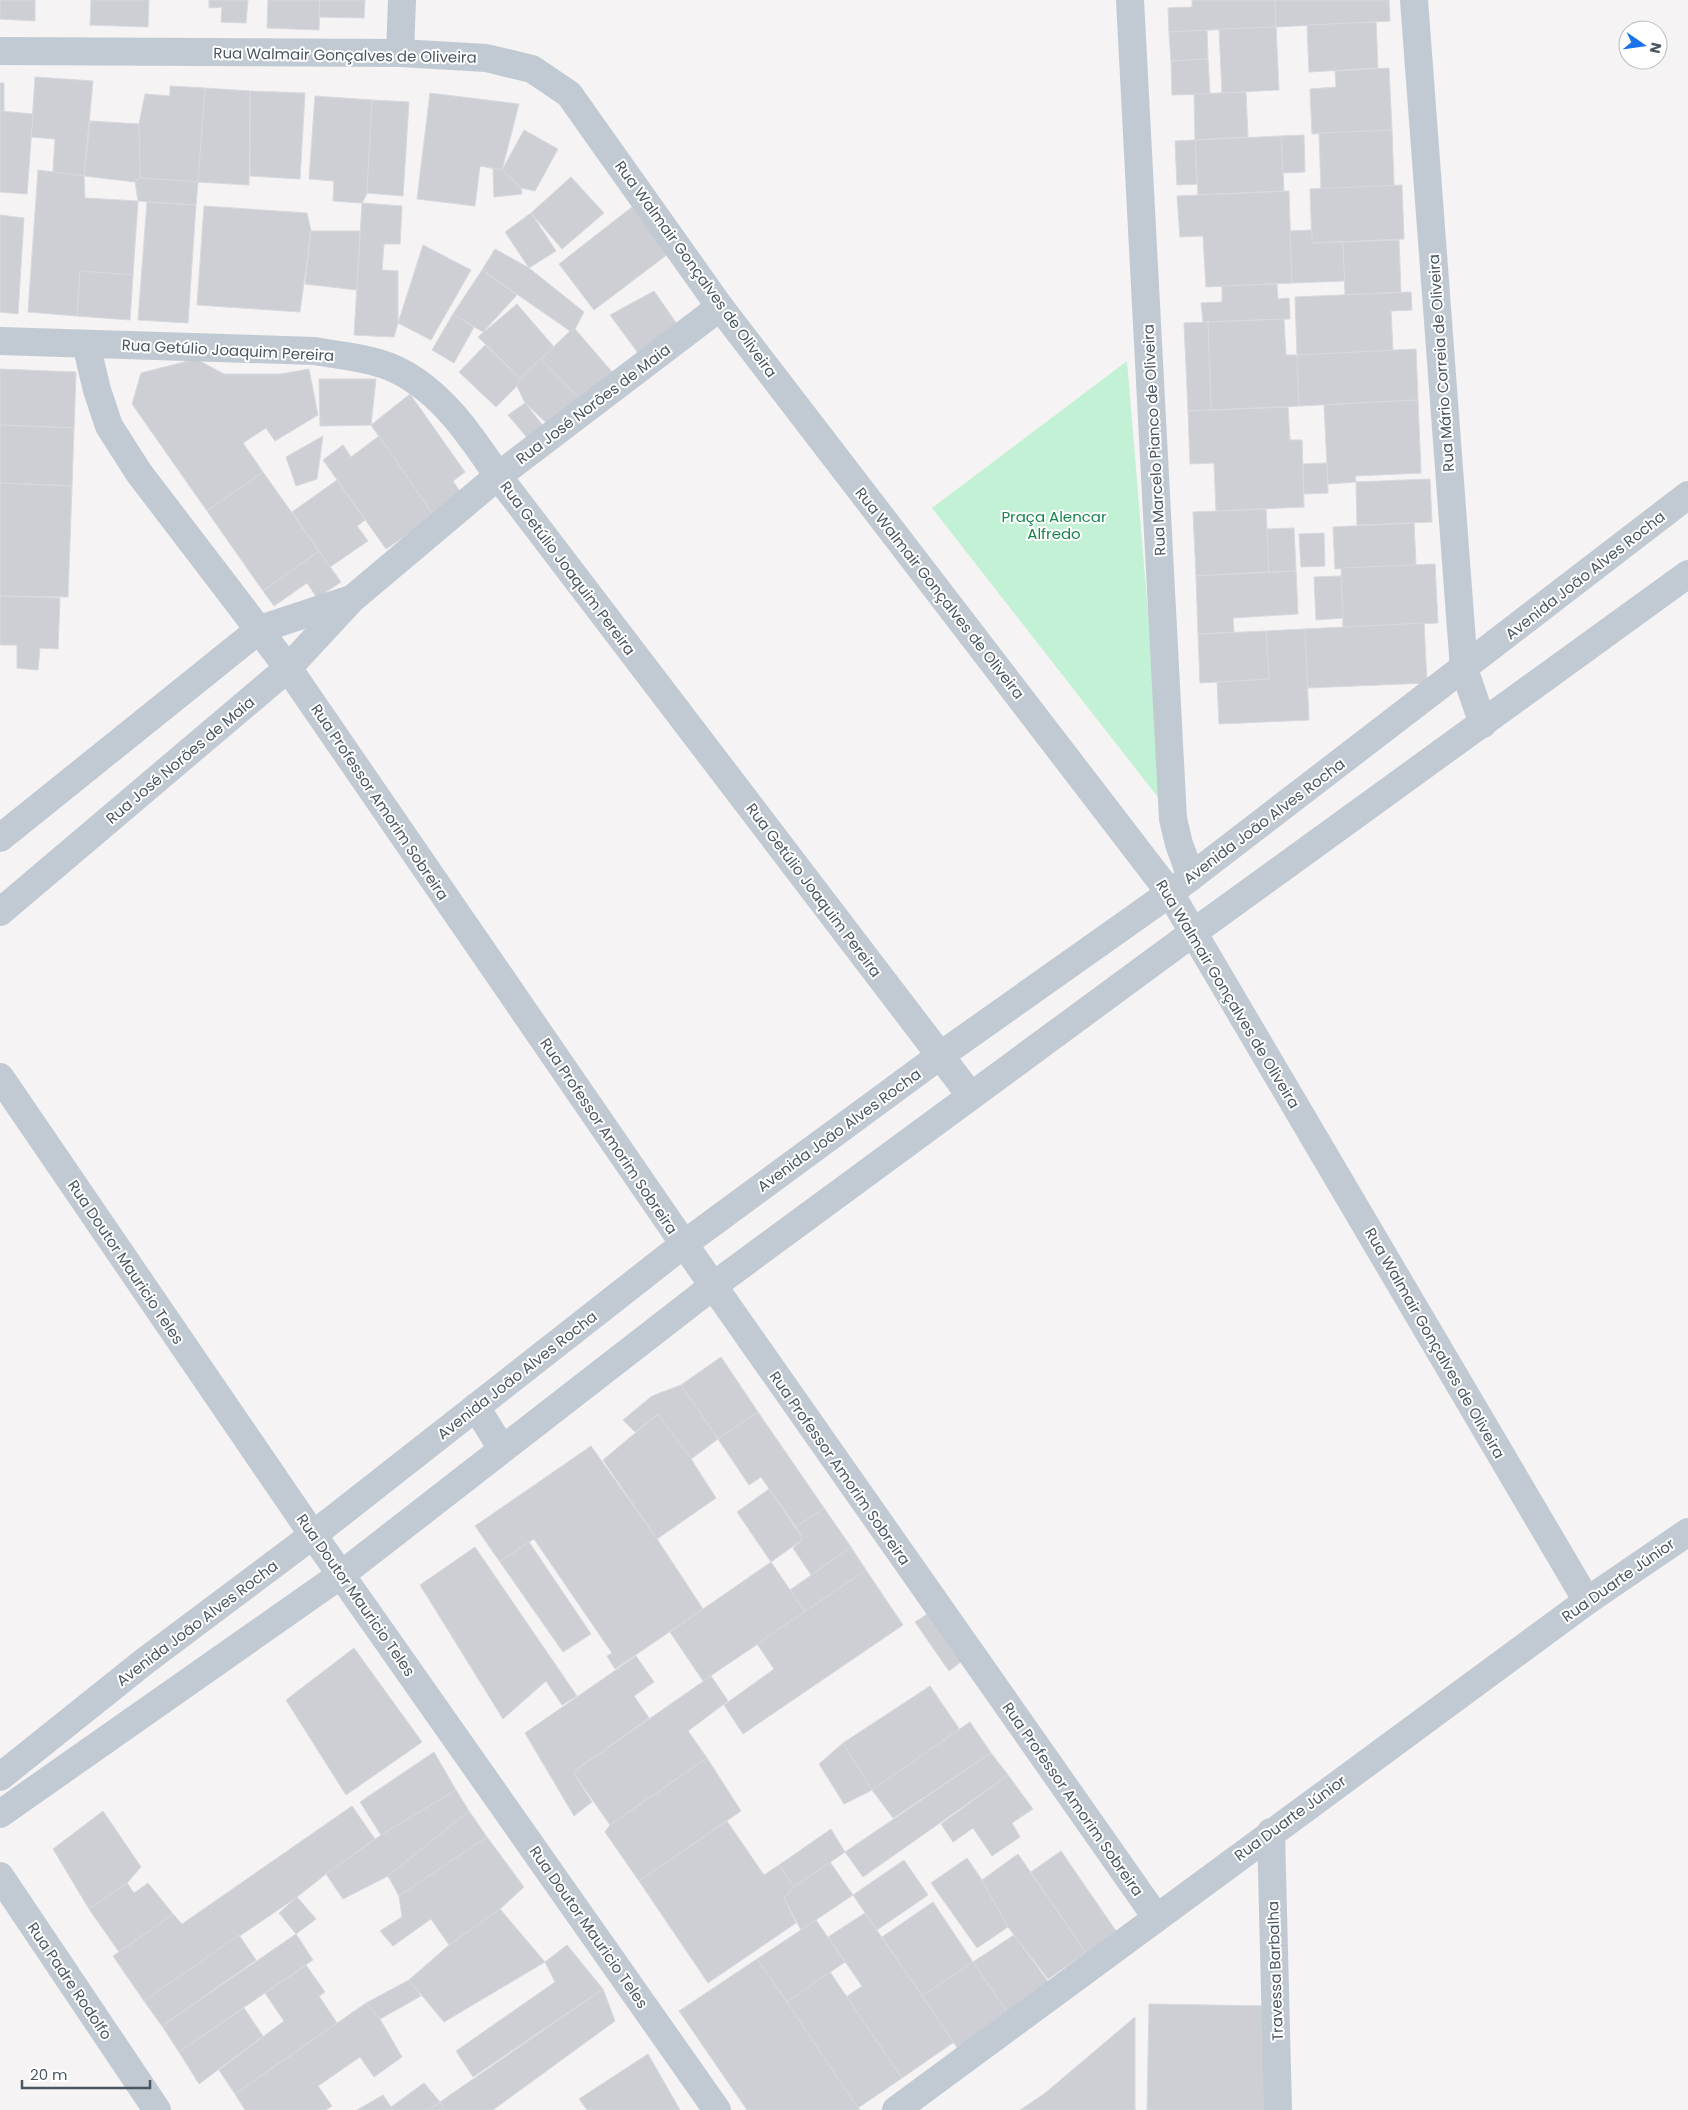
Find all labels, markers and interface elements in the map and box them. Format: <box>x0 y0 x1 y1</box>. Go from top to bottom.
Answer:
north arrow <box>1618 20 1668 70</box>
text: N <box>1645 41 1667 55</box>
street label: Rua Walmair Gonçalves de Oliveira <box>213 42 477 68</box>
street label: Rua Walmair Gonçalves de Oliveira <box>610 156 782 382</box>
street label: Rua Mário Correia de Oliveira <box>1423 253 1459 473</box>
street label: Rua Marcelo Pianco de Oliveira <box>1137 324 1171 556</box>
street label: Rua Getúlio Joaquim Pereira <box>121 334 335 366</box>
street label: Rua José Norões de Maia <box>511 339 675 469</box>
street label: Rua Getúlio Joaquim Pereira <box>496 477 640 659</box>
street label: Rua Walmair Gonçalves de Oliveira <box>851 483 1029 703</box>
park label: Praça Alencar Alfredo <box>1001 506 1107 544</box>
street label: Avenida João Alves Rocha <box>1501 506 1669 644</box>
street label: Rua José Norões de Maia <box>101 691 259 829</box>
street label: Rua Professor Amorim Sobreira <box>306 700 454 904</box>
street label: Avenida João Alves Rocha <box>1179 753 1349 889</box>
street label: Rua Getúlio Joaquim Pereira <box>742 799 886 981</box>
street label: Rua Walmair Gonçalves de Oliveira <box>1151 876 1305 1112</box>
street label: Rua Professor Amorim Sobreira <box>535 1034 683 1238</box>
street label: Avenida João Alves Rocha <box>753 1063 925 1197</box>
street label: Rua Doutor Mauricio Teles <box>63 1176 189 1348</box>
street label: Rua Walmair Gonçalves de Oliveira <box>1360 1224 1510 1462</box>
street label: Avenida João Alves Rocha <box>433 1306 601 1444</box>
street label: Rua Professor Amorim Sobreira <box>765 1367 915 1569</box>
street label: Rua Doutor Mauricio Teles <box>292 1510 420 1681</box>
street label: Rua Duarte Júnior <box>1557 1533 1679 1627</box>
street label: Avenida João Alves Rocha <box>112 1555 282 1691</box>
street label: Rua Professor Amorim Sobreira <box>998 1698 1148 1900</box>
street label: Rua Duarte Júnior <box>1230 1770 1351 1866</box>
street label: Rua Doutor Mauricio Teles <box>525 1842 653 2013</box>
street label: Travessa Barbalha <box>1262 1901 1288 2041</box>
street label: Rua Padre Rodolfo <box>23 1918 117 2044</box>
scale bar <box>22 2058 150 2090</box>
text: 20 m <box>30 2064 68 2085</box>

